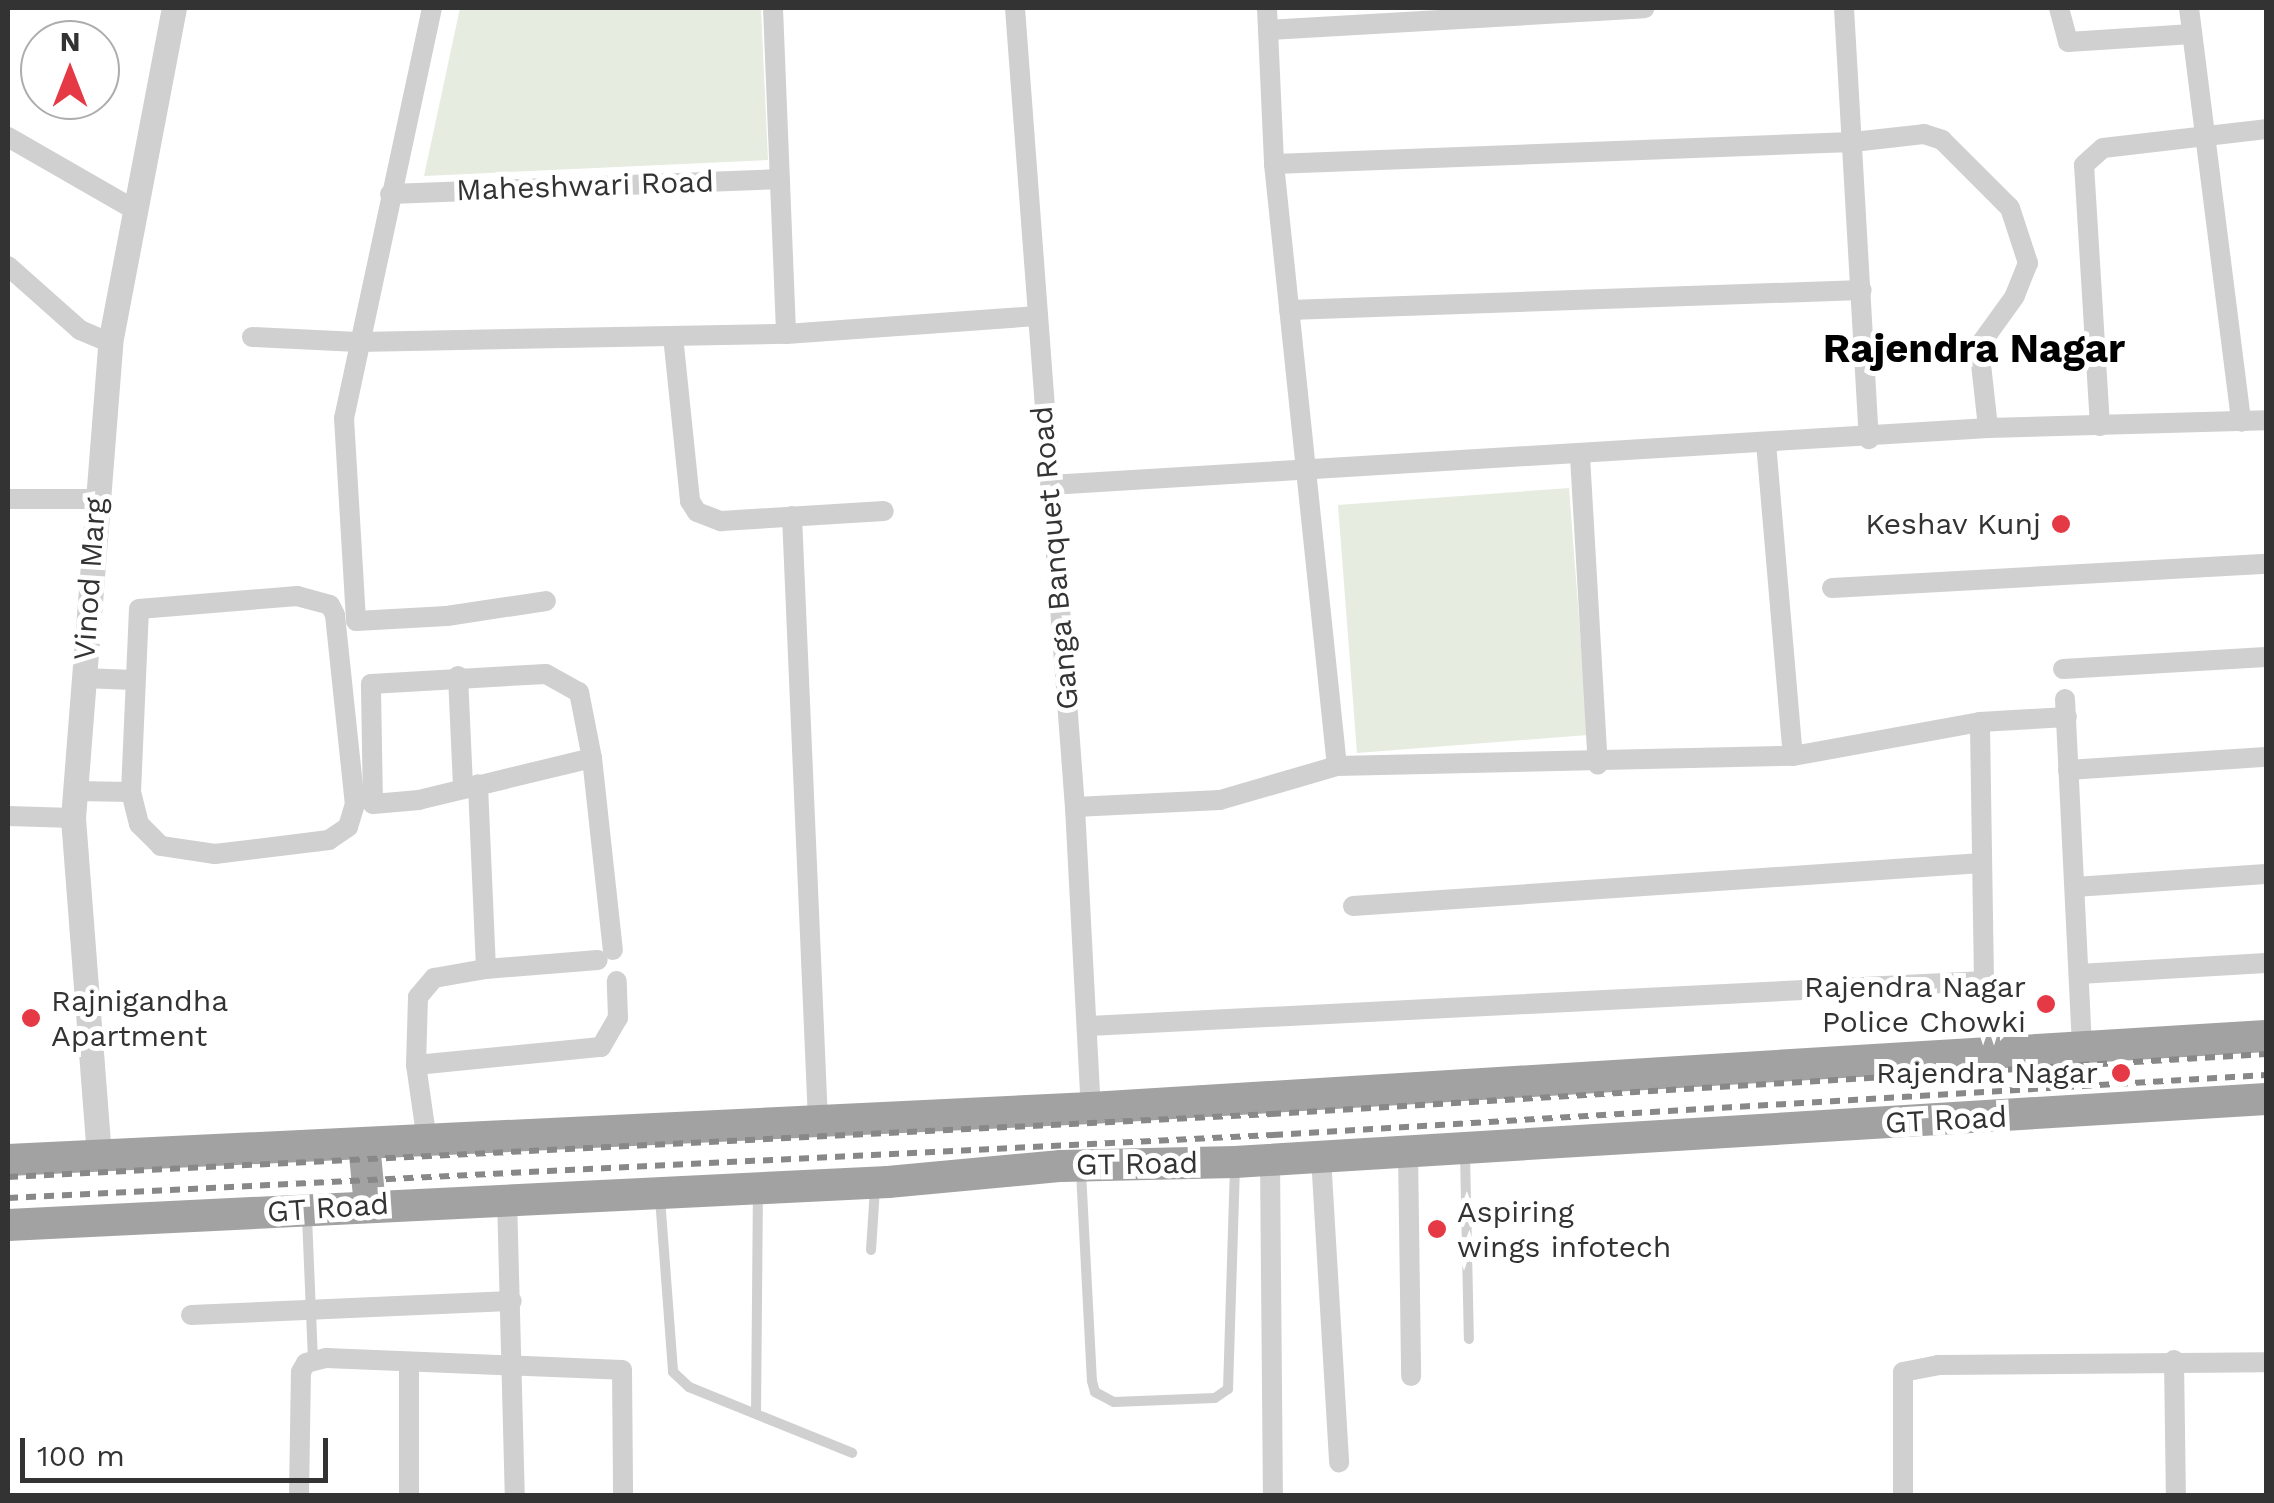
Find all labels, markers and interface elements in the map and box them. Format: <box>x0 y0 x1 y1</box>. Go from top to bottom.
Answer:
north arrow <box>20 20 120 120</box>
text: N <box>60 25 80 58</box>
street label: Maheshwari Road <box>456 164 714 208</box>
district label: Rajendra Nagar <box>1823 325 2125 373</box>
street label: Ganga Banquet Road <box>1024 404 1086 712</box>
street label: Vinod Marg <box>66 496 114 662</box>
place label: Keshav Kunj <box>1865 506 2041 542</box>
marker: Keshav Kunj <box>2050 513 2072 535</box>
place label: Rajendra Nagar Police Chowki <box>1803 969 2026 1040</box>
place label: Rajnigandha Apartment <box>51 983 228 1054</box>
marker: Rajendra Nagar Police Chowki <box>2035 993 2057 1015</box>
marker: Rajnigandha Apartment <box>20 1007 42 1029</box>
place label: Rajendra Nagar <box>1875 1055 2098 1091</box>
marker: Rajendra Nagar <box>2108 1060 2134 1086</box>
street label: GT Road <box>1884 1099 2008 1141</box>
street label: GT Road <box>1075 1145 1199 1183</box>
street label: GT Road <box>265 1186 391 1230</box>
place label: Aspiring wings infotech <box>1457 1194 1671 1264</box>
marker: Aspiring wings infotech <box>1426 1218 1448 1240</box>
scale bar <box>25 1418 332 1480</box>
text: 100 m <box>37 1438 125 1473</box>

